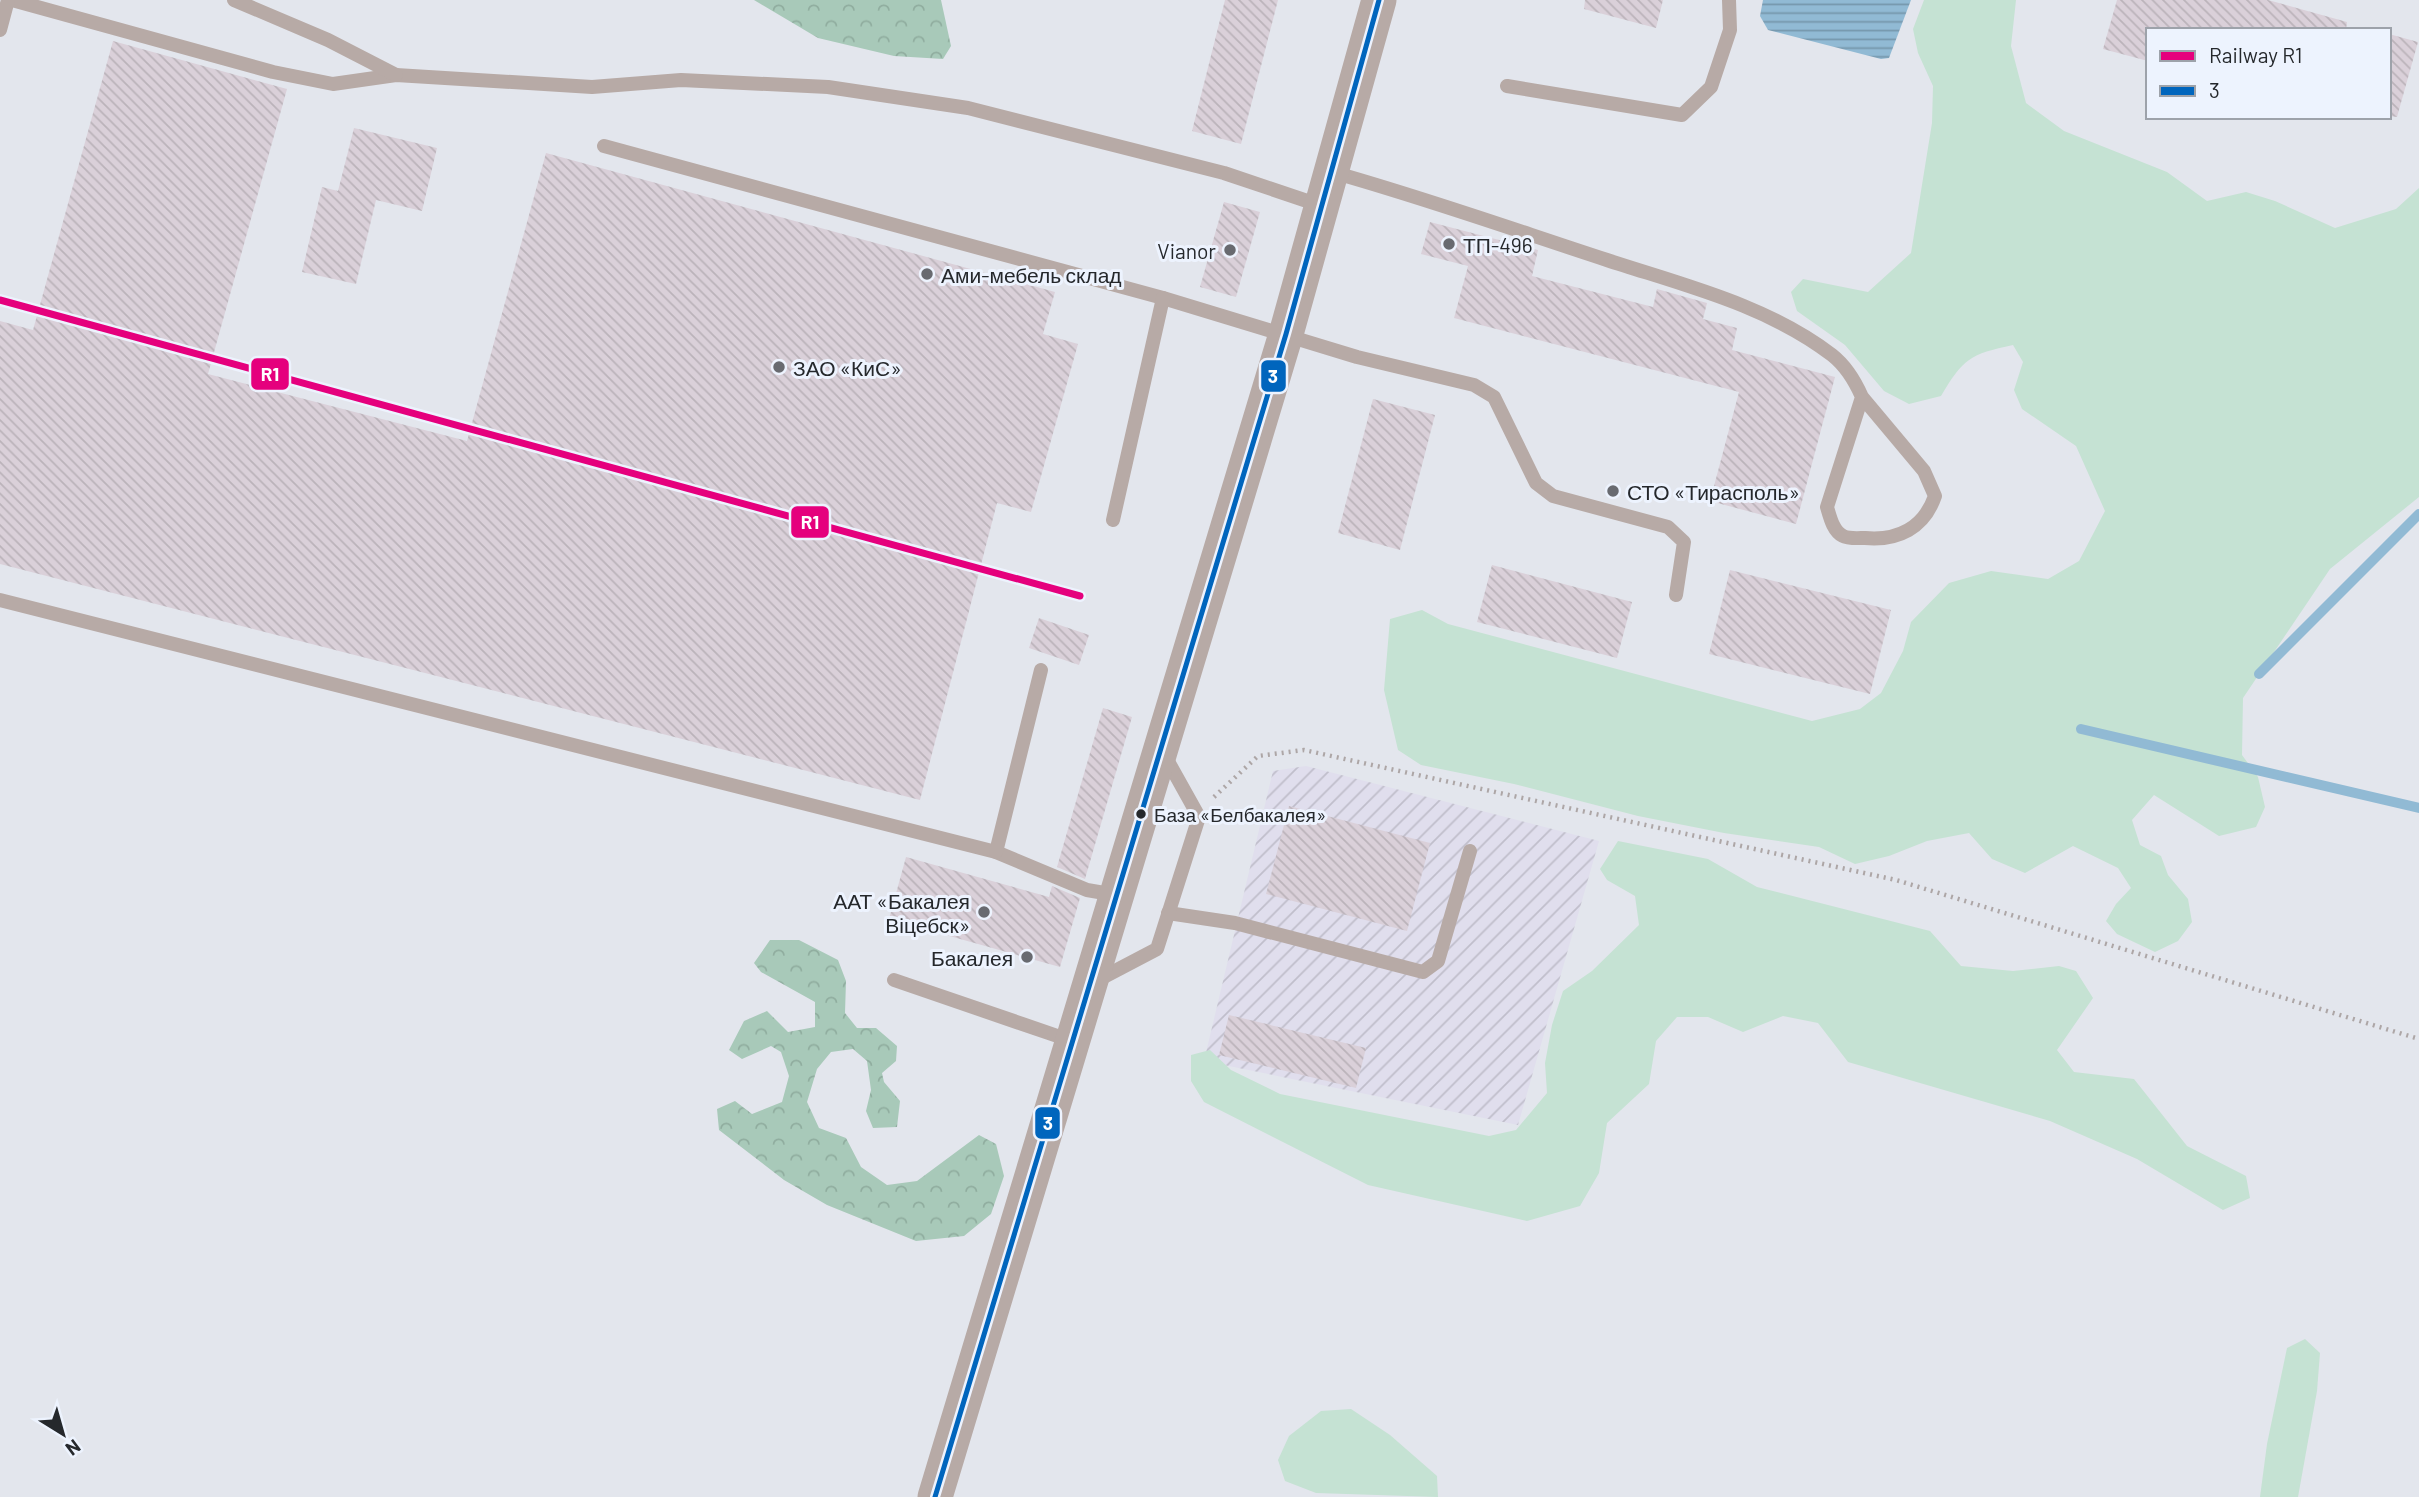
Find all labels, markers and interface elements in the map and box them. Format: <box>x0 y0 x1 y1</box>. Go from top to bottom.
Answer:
legend <box>2146 28 2391 119</box>
text: Railway R1 <box>2209 42 2302 67</box>
text: 3 <box>2209 77 2220 102</box>
place label: ТП-496 <box>1463 232 1533 257</box>
marker: ТП-496 <box>1441 236 1457 252</box>
place label: Vianor <box>1157 238 1216 263</box>
marker: Vianor <box>1222 242 1238 258</box>
place label: Ами-мебель склад <box>941 262 1122 287</box>
marker: Ами-мебель склад <box>919 266 935 282</box>
place label: ЗАО «КиС» <box>793 355 902 380</box>
line badge: R1 <box>250 357 290 391</box>
marker: ЗАО «КиС» <box>771 359 787 375</box>
line badge: 3 <box>1260 359 1287 393</box>
text: R1 <box>261 362 279 385</box>
text: 3 <box>1268 364 1278 387</box>
place label: СТО «Тирасполь» <box>1627 479 1800 504</box>
marker: СТО «Тирасполь» <box>1605 483 1621 499</box>
line badge: R1 <box>790 505 830 539</box>
text: R1 <box>801 510 819 533</box>
place label: База «Белбакалея» <box>1154 803 1326 826</box>
marker: База «Белбакалея» <box>1134 807 1148 821</box>
place label: ААТ «Бакалея Віцебск» <box>833 888 970 937</box>
marker: ААТ «Бакалея Віцебск» <box>976 904 992 920</box>
place label: Бакалея <box>931 945 1013 970</box>
marker: Бакалея <box>1019 949 1035 965</box>
line badge: 3 <box>1034 1106 1061 1140</box>
text: 3 <box>1043 1111 1053 1134</box>
north arrow <box>28 1399 98 1469</box>
text: N <box>62 1435 86 1461</box>

